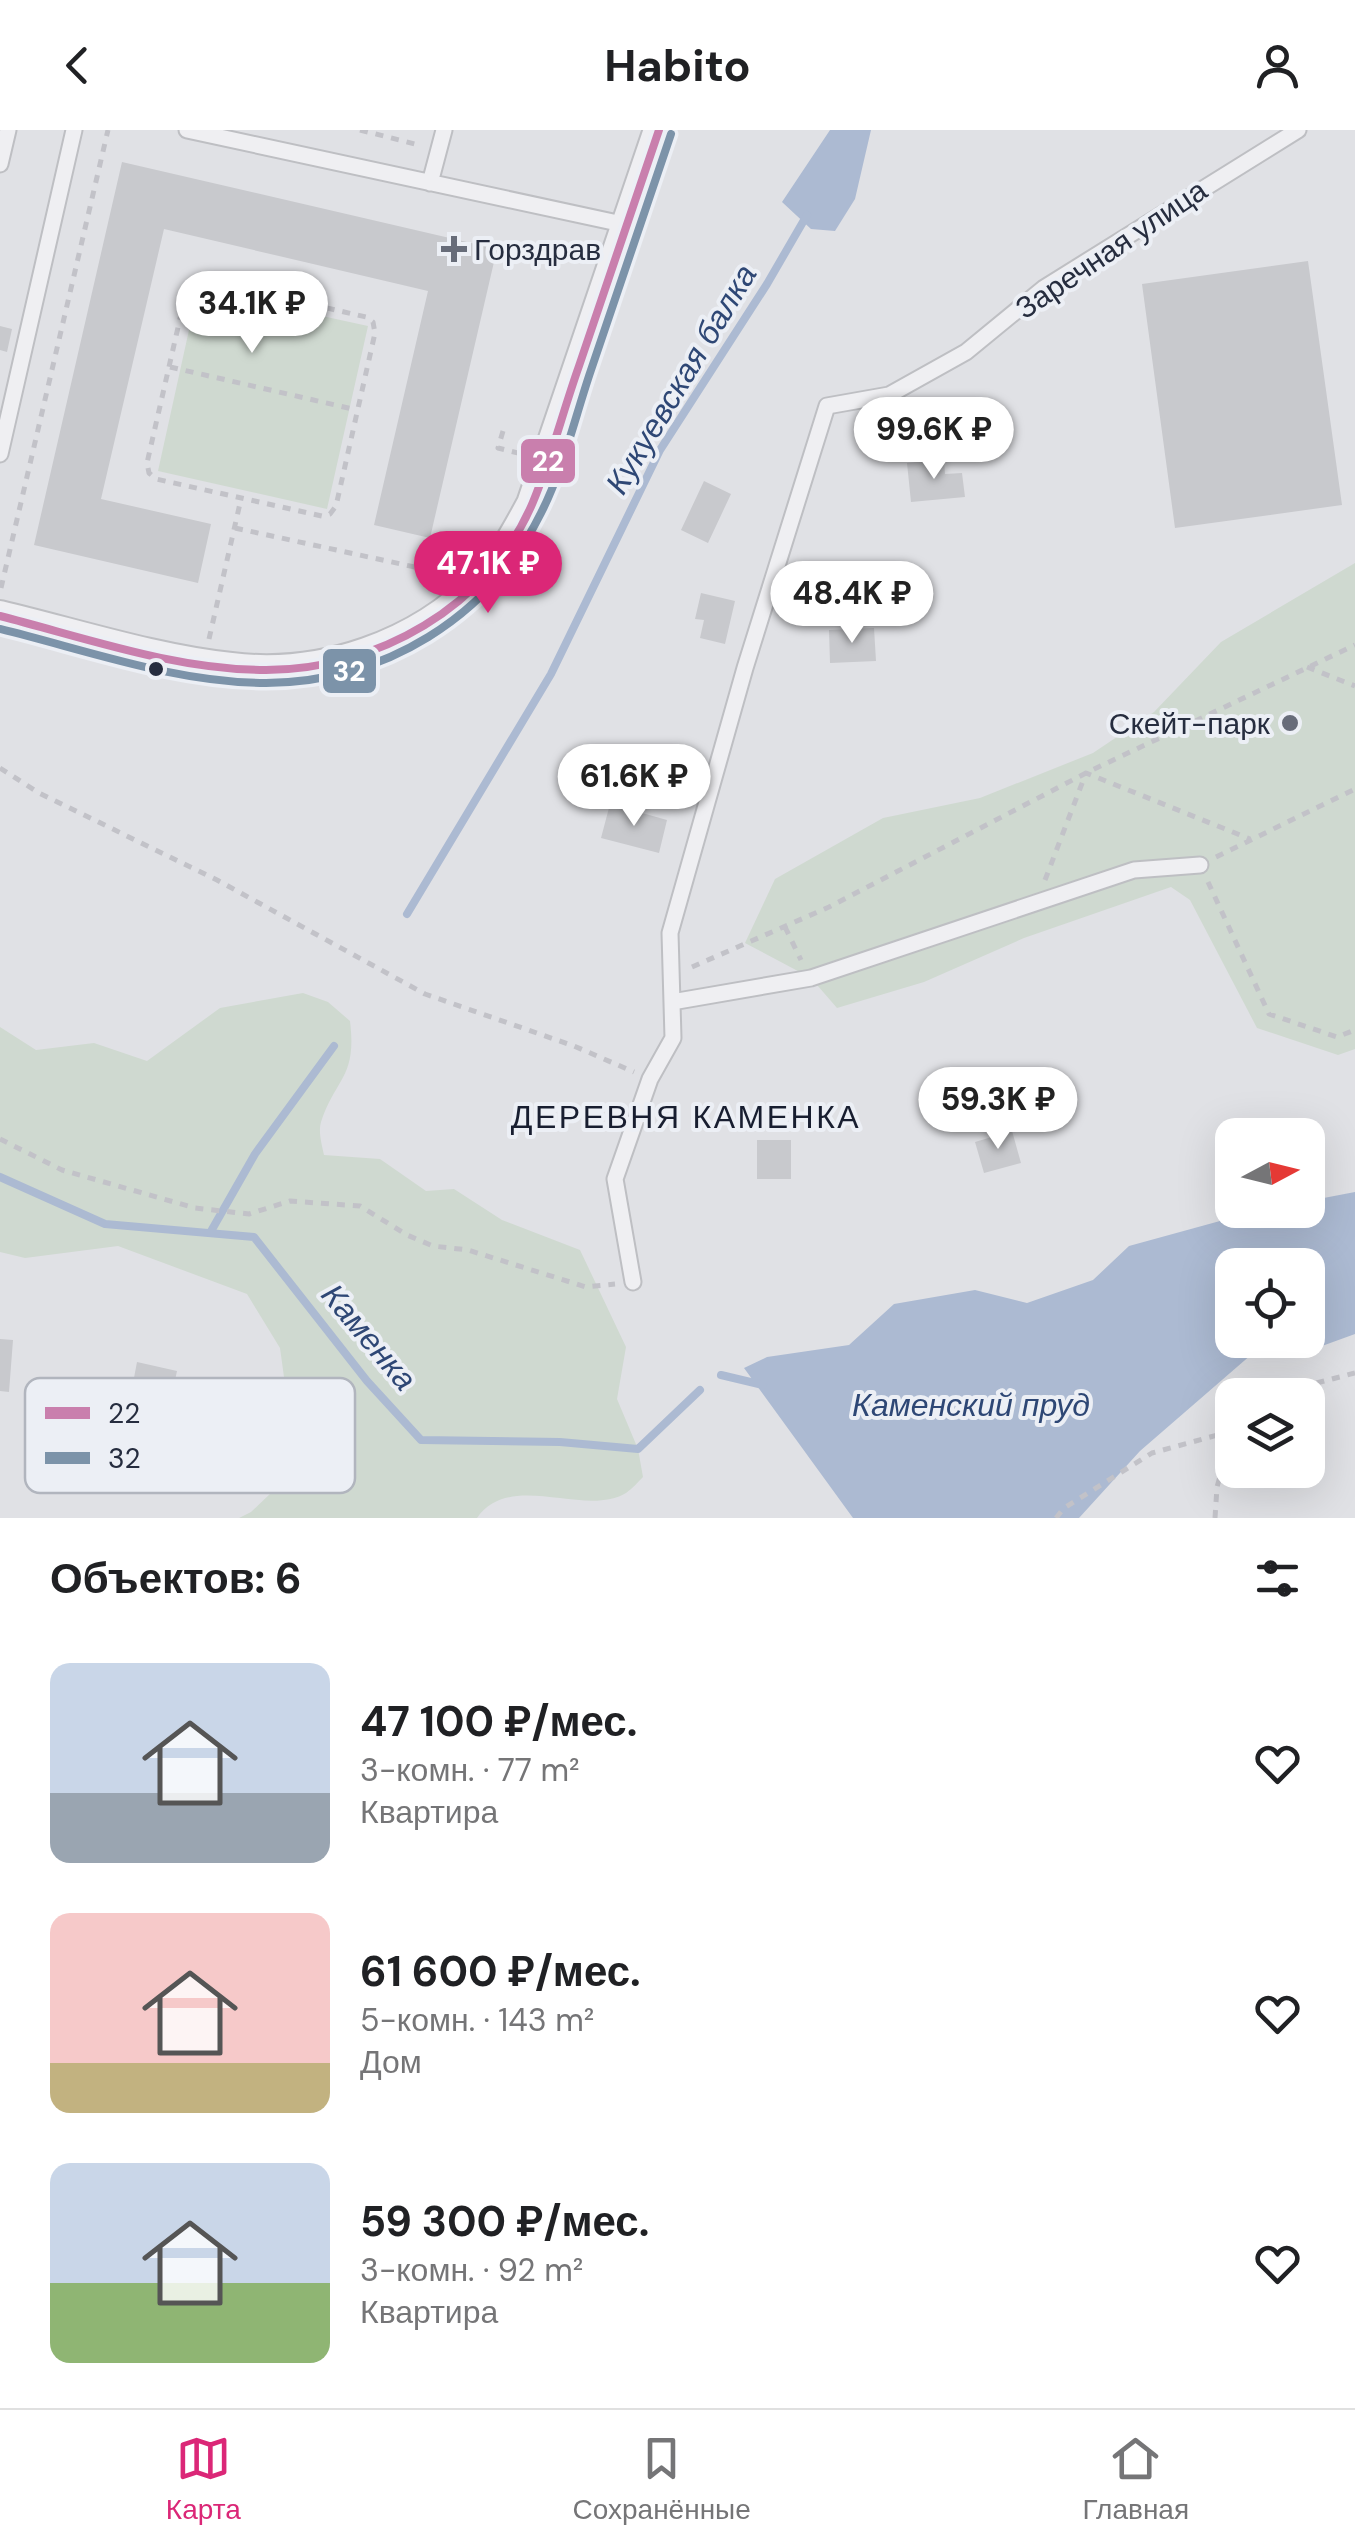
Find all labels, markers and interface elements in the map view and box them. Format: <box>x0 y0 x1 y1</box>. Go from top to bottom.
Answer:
text: Habito <box>604 36 751 95</box>
icon: back <box>50 38 105 93</box>
icon: person <box>1250 38 1305 93</box>
street label: Заречная улица <box>1008 170 1214 327</box>
place label: Горздрав <box>474 230 601 269</box>
marker: Горздрав <box>443 238 465 260</box>
water label: Кукуевская балка <box>596 256 766 502</box>
pin: 34.1K ₽ <box>160 271 344 356</box>
text: 34.1K ₽ <box>198 282 306 324</box>
pin: 99.6K ₽ <box>842 397 1026 482</box>
text: 99.6K ₽ <box>876 408 992 450</box>
line badge: 22 <box>519 437 577 485</box>
text: 22 <box>532 443 564 480</box>
pin: 47.1K ₽ <box>396 531 580 616</box>
text: 47.1K ₽ <box>436 542 540 584</box>
pin: 48.4K ₽ <box>760 561 944 646</box>
text: 48.4K ₽ <box>792 572 912 614</box>
line badge: 32 <box>321 647 378 695</box>
text: 32 <box>332 653 366 690</box>
unlabelled marker <box>146 659 166 679</box>
place label: Скейт-парк <box>1109 704 1271 743</box>
marker: Скейт-парк <box>1279 712 1301 734</box>
pin: 61.6K ₽ <box>542 744 726 829</box>
text: 61.6K ₽ <box>580 755 688 797</box>
pin: 59.3K ₽ <box>906 1067 1090 1152</box>
text: 59.3K ₽ <box>940 1078 1056 1120</box>
district label: ДЕРЕВНЯ КАМЕНКА <box>511 1096 861 1138</box>
north arrow <box>1215 1118 1325 1228</box>
map controls <box>1215 1118 1325 1488</box>
button: locate <box>1215 1248 1325 1358</box>
water label: Каменка <box>312 1275 426 1399</box>
legend <box>25 1378 355 1493</box>
button: layers <box>1215 1378 1325 1488</box>
water label: Каменский пруд <box>852 1384 1090 1426</box>
text: 22 <box>108 1395 140 1432</box>
text: 32 <box>108 1440 141 1477</box>
text: Объектов: 6 <box>50 1551 302 1606</box>
icon: filters <box>1250 1551 1305 1606</box>
text: 47 100 ₽/мес. <box>360 1694 637 1749</box>
icon: home <box>130 1703 250 1823</box>
icon: heart <box>1250 1736 1305 1791</box>
text: 3-комн. · 77 m² <box>360 1749 580 1791</box>
text: Квартира <box>360 1791 498 1833</box>
text: 61 600 ₽/мес. <box>360 1944 641 1999</box>
icon: home <box>130 1953 250 2073</box>
icon: heart <box>1250 1986 1305 2041</box>
text: 5-комн. · 143 m² <box>360 1999 594 2041</box>
text: Дом <box>360 2041 422 2083</box>
text: 59 300 ₽/мес. <box>360 2194 649 2249</box>
icon: home <box>130 2203 250 2323</box>
icon: heart <box>1250 2236 1305 2291</box>
text: 3-комн. · 92 m² <box>360 2249 583 2291</box>
text: Квартира <box>360 2291 498 2333</box>
tab: Карта <box>166 2431 241 2528</box>
tab: Сохранённые <box>573 2431 751 2528</box>
tab: Главная <box>1083 2431 1189 2528</box>

